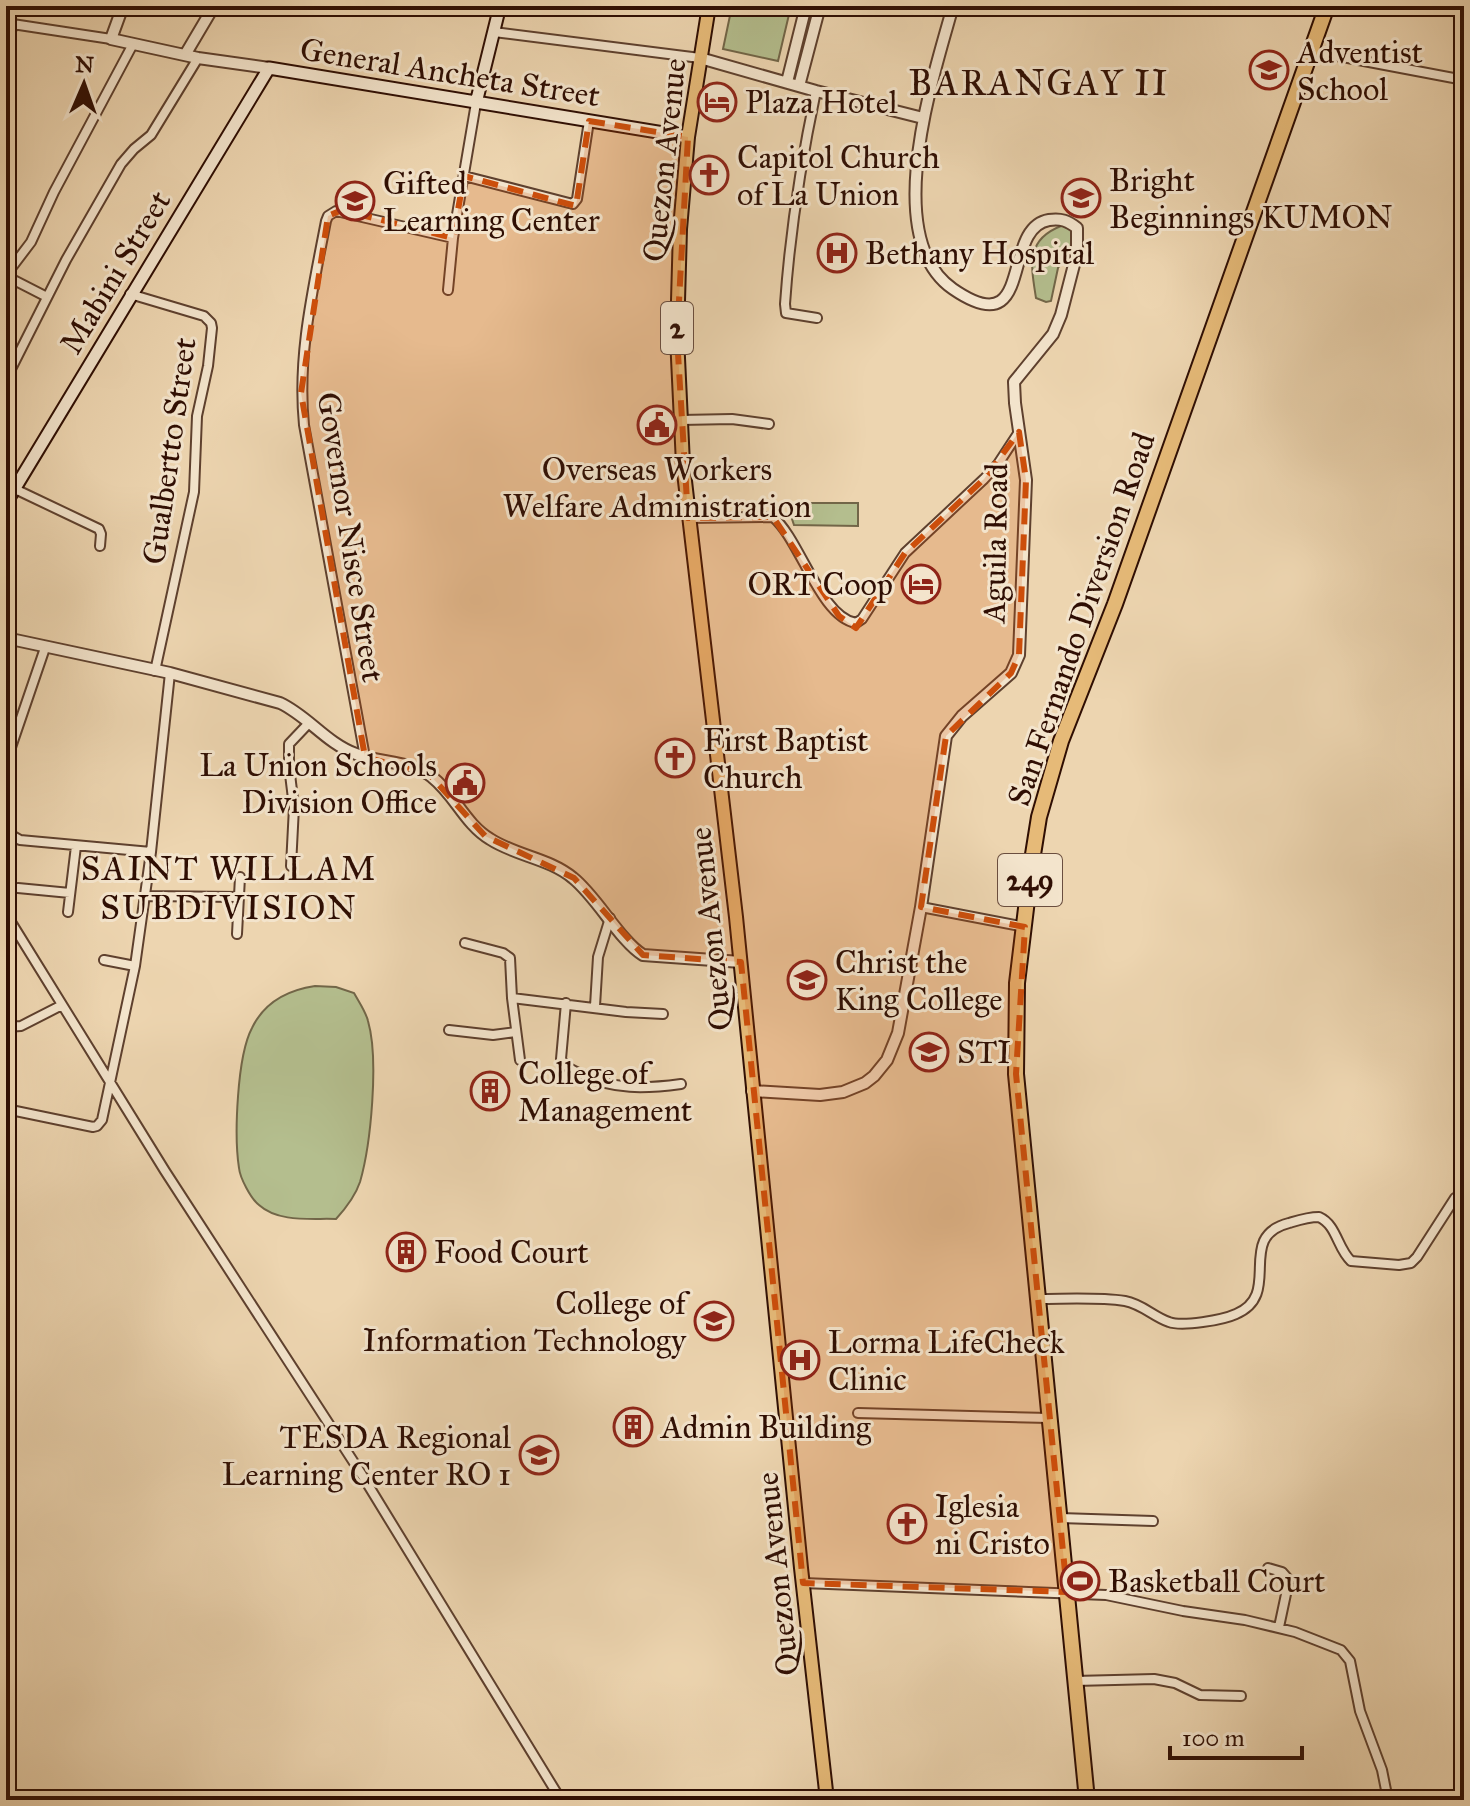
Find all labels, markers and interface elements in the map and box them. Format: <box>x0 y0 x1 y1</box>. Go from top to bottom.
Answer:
street label: General Ancheta Street <box>297 30 603 115</box>
place label: Adventist School <box>1295 33 1423 109</box>
north arrow <box>44 44 124 124</box>
school or university icon: Adventist School <box>1248 49 1290 91</box>
text: N <box>75 51 95 78</box>
street label: Quezon Avenue <box>634 56 695 264</box>
district label: BARANGAY II <box>909 61 1169 105</box>
hotel icon: Plaza Hotel <box>696 81 738 123</box>
place label: Plaza Hotel <box>745 83 898 122</box>
place label: Capitol Church of La Union <box>737 138 940 214</box>
church icon: Capitol Church of La Union <box>688 154 730 196</box>
place label: Bright Beginnings KUMON <box>1109 161 1393 237</box>
place label: Gifted Learning Center <box>383 164 600 240</box>
school or university icon: Bright Beginnings KUMON <box>1060 177 1102 219</box>
school or university icon: Gifted Learning Center <box>334 180 376 222</box>
street label: Mabini Street <box>52 184 179 361</box>
hospital icon: Bethany Hospital <box>816 232 858 274</box>
place label: Bethany Hospital <box>865 234 1095 273</box>
road number: 2 <box>661 302 693 354</box>
street label: Gualbertto Street <box>134 335 205 567</box>
street label: Governor Nisce Street <box>308 389 393 685</box>
public building icon: Overseas Workers Welfare Administration <box>636 404 678 446</box>
street label: San Fernando Diversion Road <box>999 427 1164 811</box>
place label: Overseas Workers Welfare Administration <box>503 450 811 526</box>
street label: Aguila Road <box>975 463 1016 625</box>
hotel icon: ORT Coop <box>900 563 942 605</box>
place label: ORT Coop <box>748 565 893 604</box>
place label: First Baptist Church <box>703 721 868 797</box>
church icon: First Baptist Church <box>654 737 696 779</box>
place label: La Union Schools Division Office <box>199 746 437 822</box>
public building icon: La Union Schools Division Office <box>444 762 486 804</box>
street label: Quezon Avenue <box>680 825 741 1033</box>
district label: SAINT WILLAM SUBDIVISION <box>81 848 377 928</box>
road number: 249 <box>998 854 1062 906</box>
place label: Christ the King College <box>835 943 1002 1019</box>
school or university icon: Christ the King College <box>786 959 828 1001</box>
school or university icon: STI <box>908 1031 950 1073</box>
place label: STI <box>957 1033 1011 1072</box>
place label: College of Management <box>518 1054 692 1130</box>
building icon: College of Management <box>469 1070 511 1112</box>
building icon: Food Court <box>385 1231 427 1273</box>
place label: Food Court <box>434 1233 588 1272</box>
place label: College of Information Technology <box>363 1284 691 1360</box>
school or university icon: College of Information Technology <box>693 1300 735 1342</box>
place label: Lorma LifeCheck Clinic <box>828 1323 1065 1399</box>
hospital icon: Lorma LifeCheck Clinic <box>779 1339 821 1381</box>
building icon: Admin Building <box>612 1406 654 1448</box>
place label: Admin Building <box>659 1408 872 1447</box>
place label: TESDA Regional Learning Center RO 1 <box>222 1418 511 1494</box>
school or university icon: TESDA Regional Learning Center RO 1 <box>518 1434 560 1476</box>
street label: Quezon Avenue <box>747 1470 808 1678</box>
place label: Iglesia ni Cristo <box>935 1487 1050 1563</box>
church icon: Iglesia ni Cristo <box>886 1503 928 1545</box>
sports icon: Basketball Court <box>1059 1560 1101 1602</box>
place label: Basketball Court <box>1108 1562 1325 1601</box>
scale bar <box>1170 1710 1302 1760</box>
text: 100 m <box>1182 1723 1245 1753</box>

